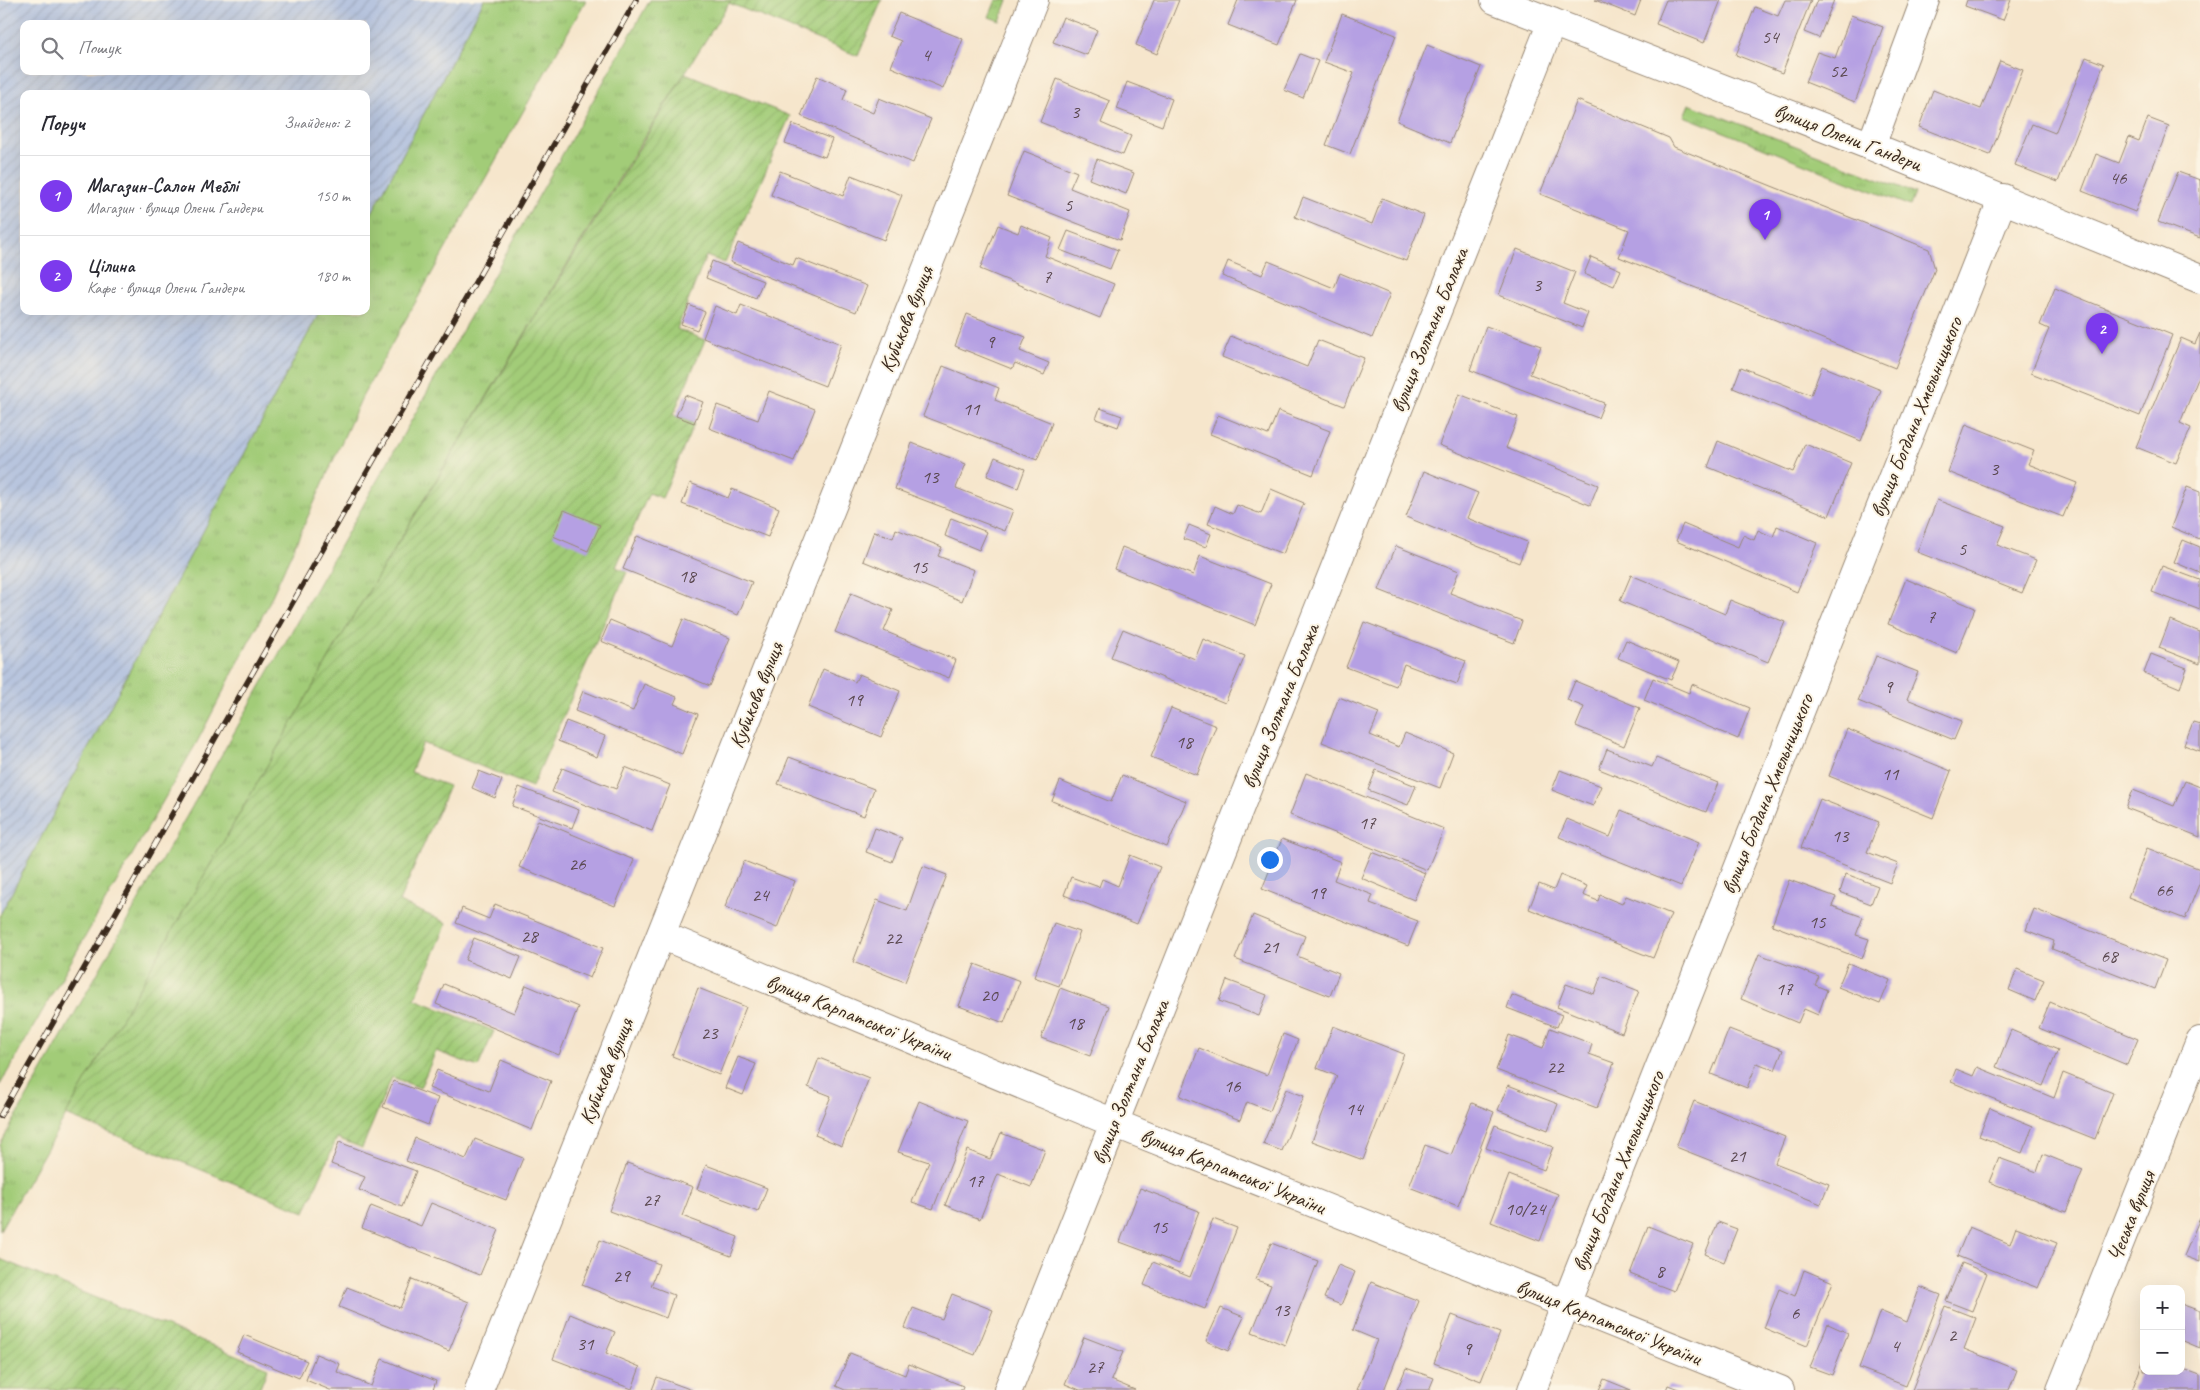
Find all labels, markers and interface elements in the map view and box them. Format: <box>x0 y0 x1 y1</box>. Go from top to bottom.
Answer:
search box <box>20 20 370 75</box>
house number: 54 <box>1761 25 1781 49</box>
icon: search <box>38 34 66 62</box>
text: Пошук <box>78 36 120 60</box>
house number: 4 <box>922 43 933 67</box>
house number: 52 <box>1829 59 1848 83</box>
street label: вулиця Олени Гандери <box>1771 97 1927 178</box>
house number: 3 <box>1071 100 1081 124</box>
text: Поруч <box>40 110 85 136</box>
text: Знайдено: 2 <box>284 113 350 133</box>
house number: 46 <box>2109 166 2128 190</box>
text: Магазин-Салон Меблі <box>87 174 238 198</box>
text: 1 <box>52 186 60 206</box>
text: 150 m <box>316 186 350 206</box>
house number: 5 <box>1064 193 1074 217</box>
text: Магазин · вулиця Олени Гандери <box>87 198 263 218</box>
pin: 1 <box>1749 199 1781 240</box>
street label: вулиця Золтана Балажа <box>1384 242 1475 416</box>
text: Цілина <box>87 254 135 278</box>
street label: Кубикова вулиця <box>873 261 940 376</box>
house number: 7 <box>1043 265 1053 289</box>
text: 2 <box>52 266 60 286</box>
text: 180 m <box>316 266 350 286</box>
house number: 3 <box>1533 273 1543 297</box>
text: Кафе · вулиця Олени Гандери <box>87 278 244 298</box>
street label: вулиця Богдана Хмельницького <box>1864 312 1969 521</box>
pin: 2 <box>2086 313 2118 354</box>
house number: 9 <box>986 330 996 354</box>
house number: 11 <box>962 397 981 421</box>
house number: 3 <box>1990 457 2000 481</box>
house number: 13 <box>921 465 940 489</box>
house number: 5 <box>1958 537 1968 561</box>
house number: 15 <box>910 555 929 579</box>
house number: 18 <box>678 564 698 588</box>
house number: 7 <box>1927 605 1937 629</box>
street label: вулиця Золтана Балажа <box>1235 618 1326 792</box>
street label: Кубикова вулиця <box>723 637 790 752</box>
house number: 9 <box>1884 675 1894 699</box>
house number: 19 <box>845 688 864 712</box>
street label: вулиця Богдана Хмельницького <box>1715 689 1820 898</box>
house number: 18 <box>1175 730 1195 754</box>
house number: 11 <box>1881 762 1900 786</box>
house number: 17 <box>1358 811 1377 835</box>
house number: 13 <box>1831 824 1850 848</box>
your location <box>1257 847 1283 873</box>
house number: 26 <box>568 852 587 876</box>
house number: 66 <box>2155 878 2174 902</box>
house number: 19 <box>1308 881 1327 905</box>
house number: 24 <box>751 883 771 907</box>
house number: 15 <box>1808 910 1827 934</box>
house number: 28 <box>520 924 540 948</box>
house number: 22 <box>884 926 903 950</box>
house number: 21 <box>1261 935 1280 959</box>
house number: 68 <box>2100 944 2120 968</box>
street label: вулиця Карпатської України <box>763 968 956 1066</box>
house number: 17 <box>1775 977 1794 1001</box>
house number: 20 <box>980 983 999 1007</box>
street label: вулиця Золтана Балажа <box>1085 994 1176 1168</box>
house number: 18 <box>1066 1011 1086 1035</box>
street label: Кубикова вулиця <box>573 1013 640 1128</box>
house number: 23 <box>700 1021 719 1045</box>
house number: 22 <box>1546 1055 1565 1079</box>
street label: вулиця Богдана Хмельницького <box>1566 1066 1671 1275</box>
house number: 16 <box>1223 1074 1242 1098</box>
house number: 14 <box>1345 1097 1365 1121</box>
street label: вулиця Карпатської України <box>1137 1122 1330 1220</box>
house number: 21 <box>1728 1144 1747 1168</box>
street label: Чеська вулиця <box>2101 1166 2161 1265</box>
house number: 17 <box>966 1169 985 1193</box>
house number: 27 <box>642 1188 661 1212</box>
house number: 10/24 <box>1505 1197 1548 1221</box>
house number: 15 <box>1150 1215 1169 1239</box>
house number: 8 <box>1656 1259 1667 1283</box>
house number: 29 <box>612 1264 631 1288</box>
street label: вулиця Карпатської України <box>1513 1273 1706 1371</box>
map controls <box>2140 1285 2185 1375</box>
button: + <box>2140 1285 2185 1330</box>
house number: 13 <box>1272 1298 1291 1322</box>
house number: 6 <box>1791 1301 1801 1325</box>
house number: 2 <box>1948 1323 1958 1347</box>
button: − <box>2140 1330 2185 1375</box>
house number: 31 <box>576 1332 595 1356</box>
house number: 4 <box>1891 1334 1902 1358</box>
house number: 9 <box>1463 1337 1473 1361</box>
house number: 27 <box>1086 1355 1105 1379</box>

